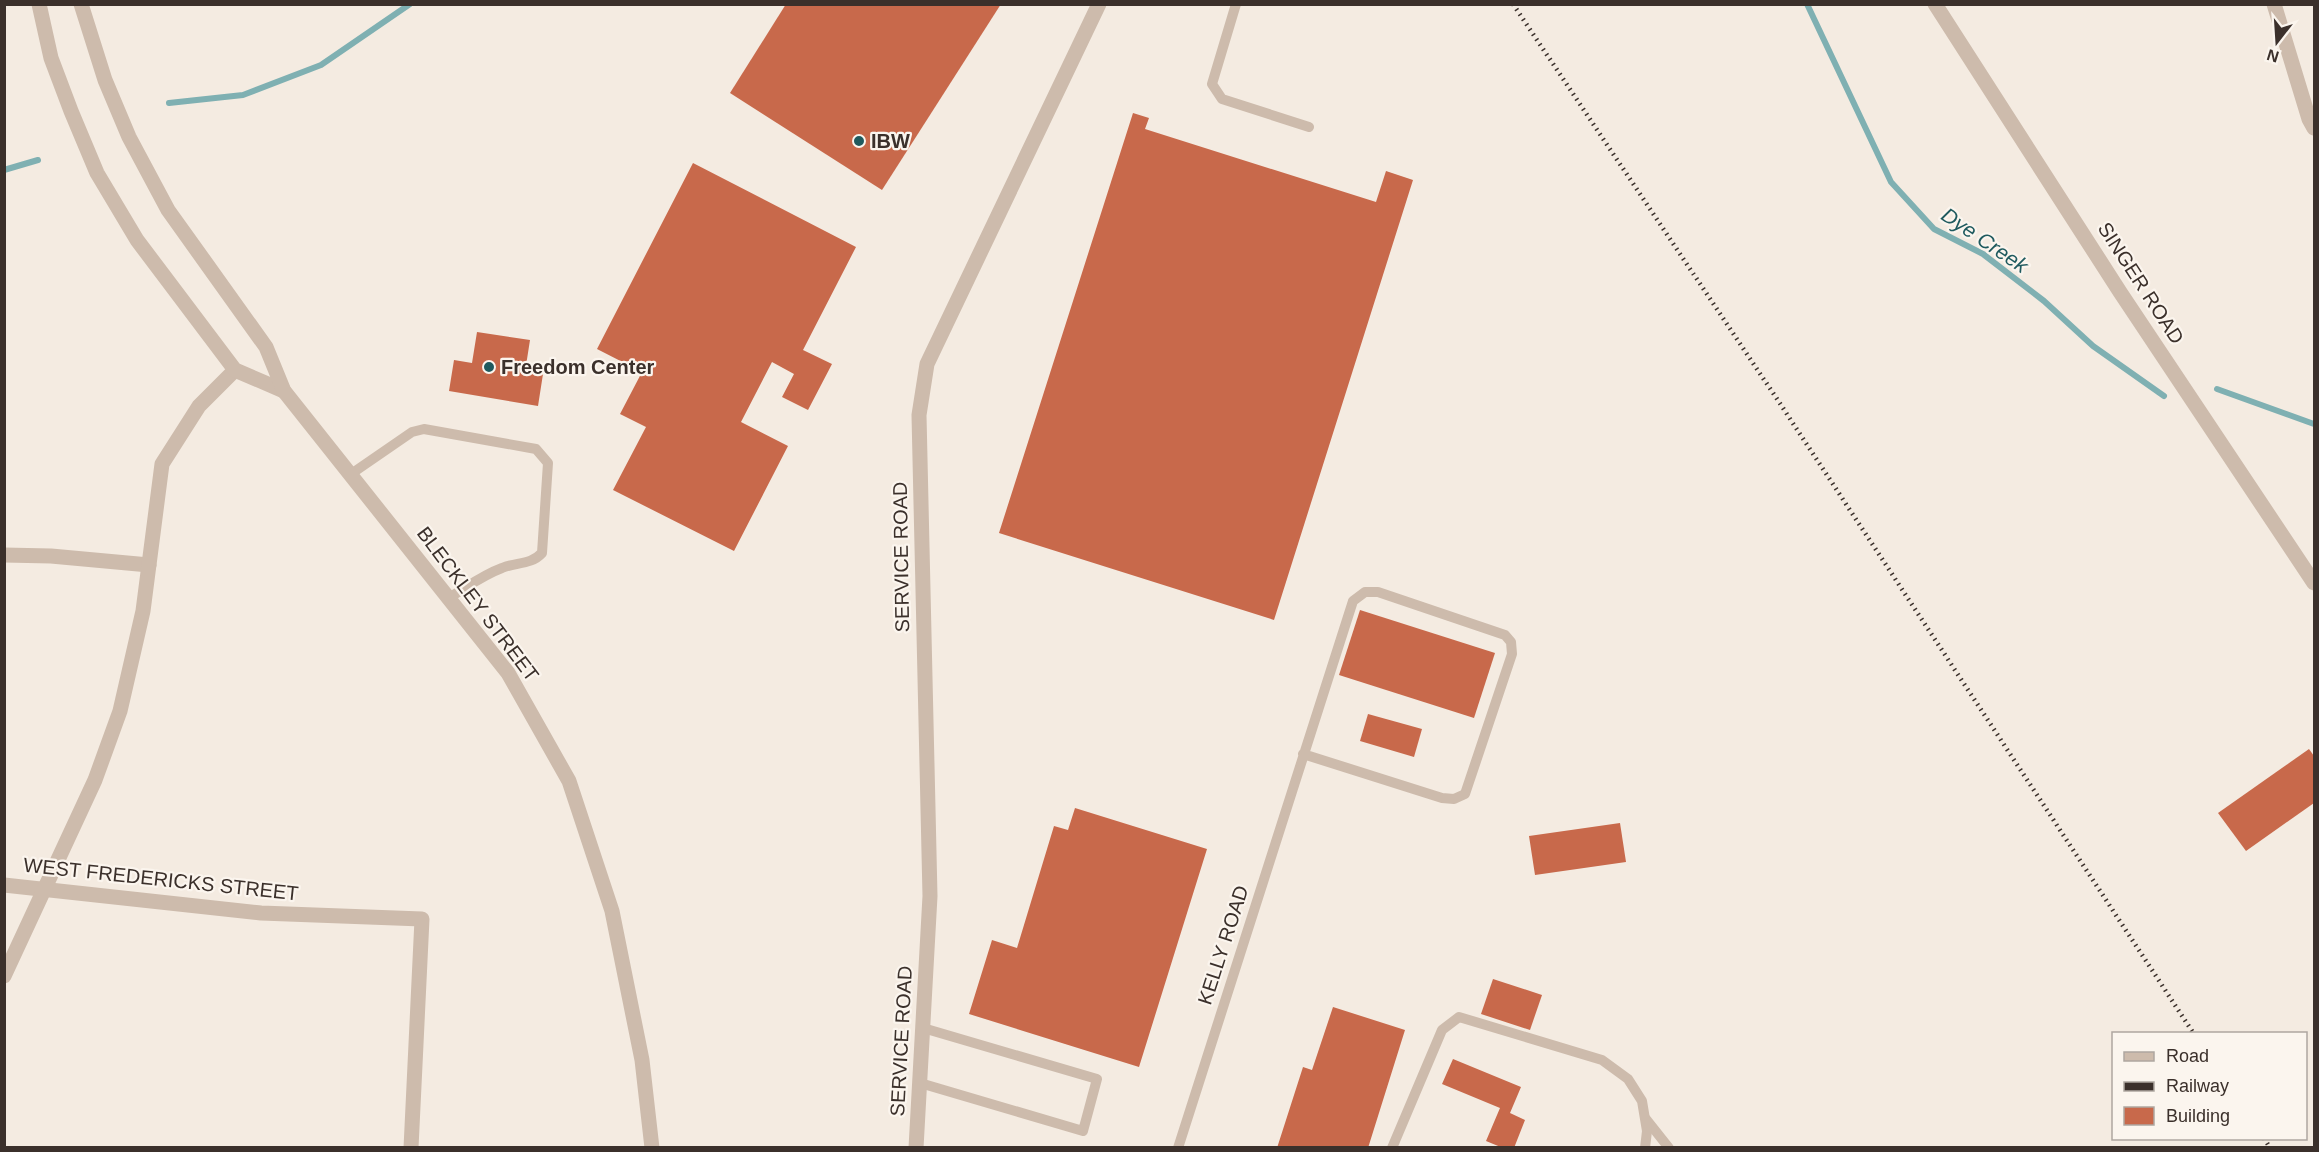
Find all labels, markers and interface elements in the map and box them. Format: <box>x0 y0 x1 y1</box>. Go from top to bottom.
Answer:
north arrow <box>2247 12 2307 72</box>
text: N <box>2265 46 2281 66</box>
place label: IBW <box>871 130 910 152</box>
marker: IBW <box>852 134 866 148</box>
water label: Dye Creek <box>1937 203 2034 278</box>
street label: SINGER ROAD <box>2094 218 2188 348</box>
place label: Freedom Center <box>501 356 655 378</box>
marker: Freedom Center <box>482 360 496 374</box>
street label: SERVICE ROAD <box>889 481 913 633</box>
street label: BLECKLEY STREET <box>413 523 543 685</box>
street label: WEST FREDERICKS STREET <box>22 854 300 904</box>
street label: KELLY ROAD <box>1193 883 1253 1007</box>
street label: SERVICE ROAD <box>886 965 916 1117</box>
legend <box>2112 1032 2307 1140</box>
text: Road <box>2166 1046 2209 1066</box>
text: Railway <box>2166 1076 2229 1096</box>
text: Building <box>2166 1106 2230 1126</box>

